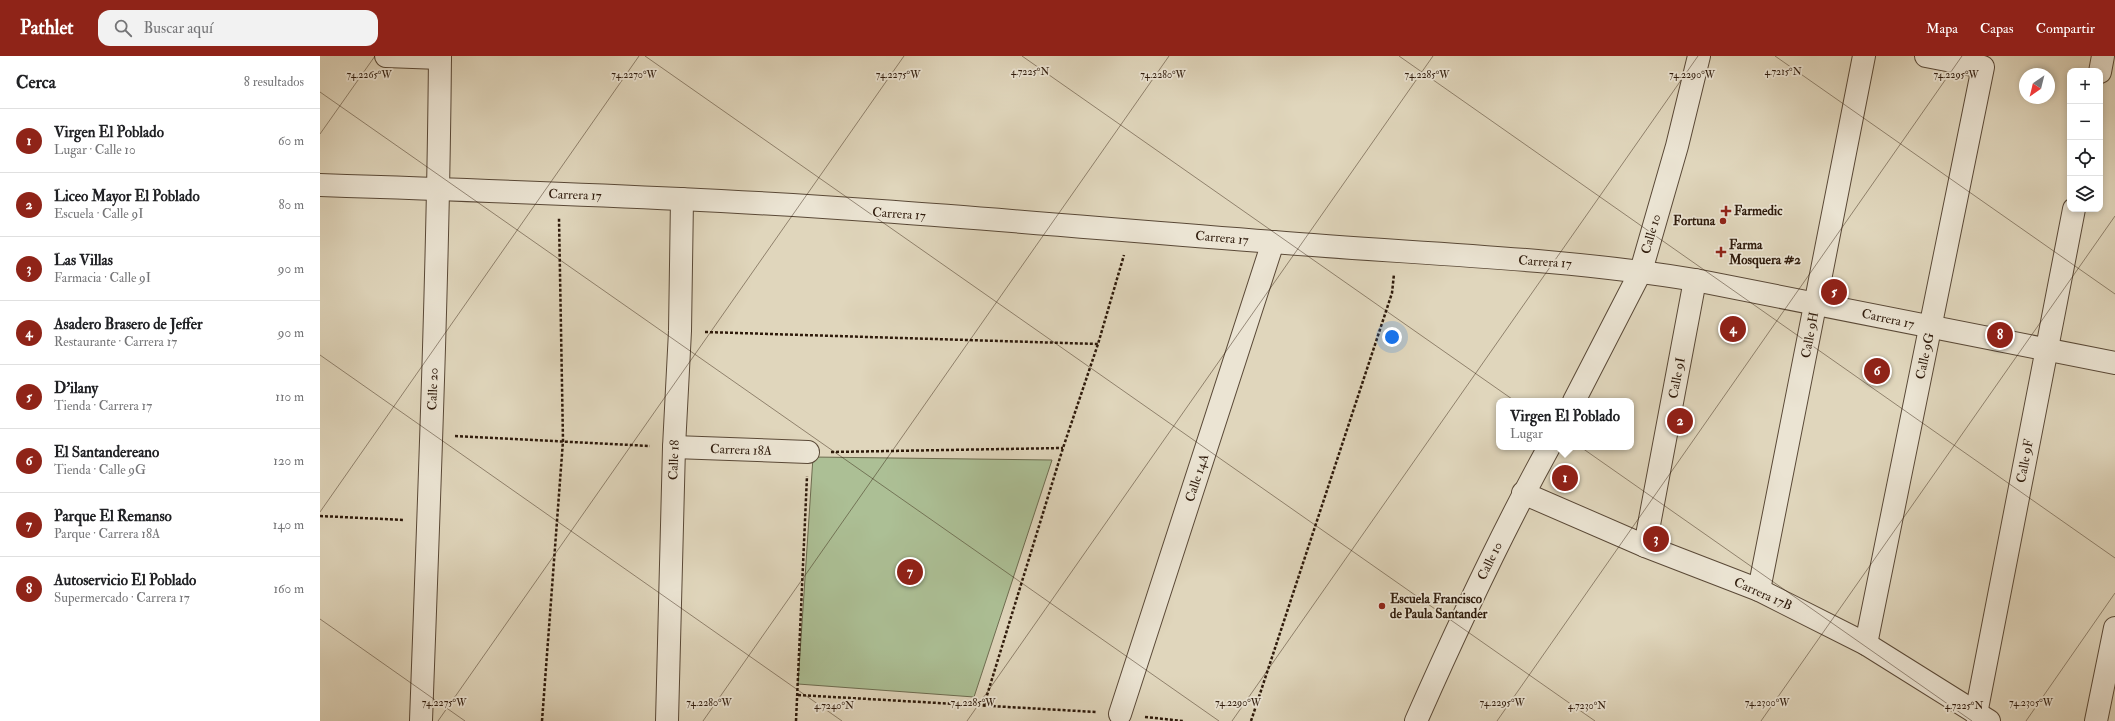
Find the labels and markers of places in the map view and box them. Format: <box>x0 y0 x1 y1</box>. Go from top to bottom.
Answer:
place label: Farmedic <box>1734 203 1783 219</box>
marker: Farmedic <box>1721 206 1731 216</box>
place label: Fortuna <box>1673 213 1716 229</box>
marker: Fortuna <box>1718 216 1728 226</box>
place label: Farma Mosquera #2 <box>1728 237 1801 269</box>
marker: Farma Mosquera #2 <box>1716 247 1726 257</box>
pin: 5 <box>1821 277 1847 307</box>
pin: 4 <box>1720 314 1746 344</box>
pin: 8 <box>1987 320 2013 350</box>
pin: 6 <box>1864 356 1890 386</box>
pin: 2 <box>1667 406 1693 436</box>
pin: 1 <box>1552 463 1578 493</box>
pin: 3 <box>1643 524 1669 554</box>
pin: 7 <box>897 557 923 587</box>
place label: Escuela Francisco de Paula Santander <box>1390 591 1489 622</box>
marker: Escuela Francisco de Paula Santander <box>1377 601 1387 611</box>

